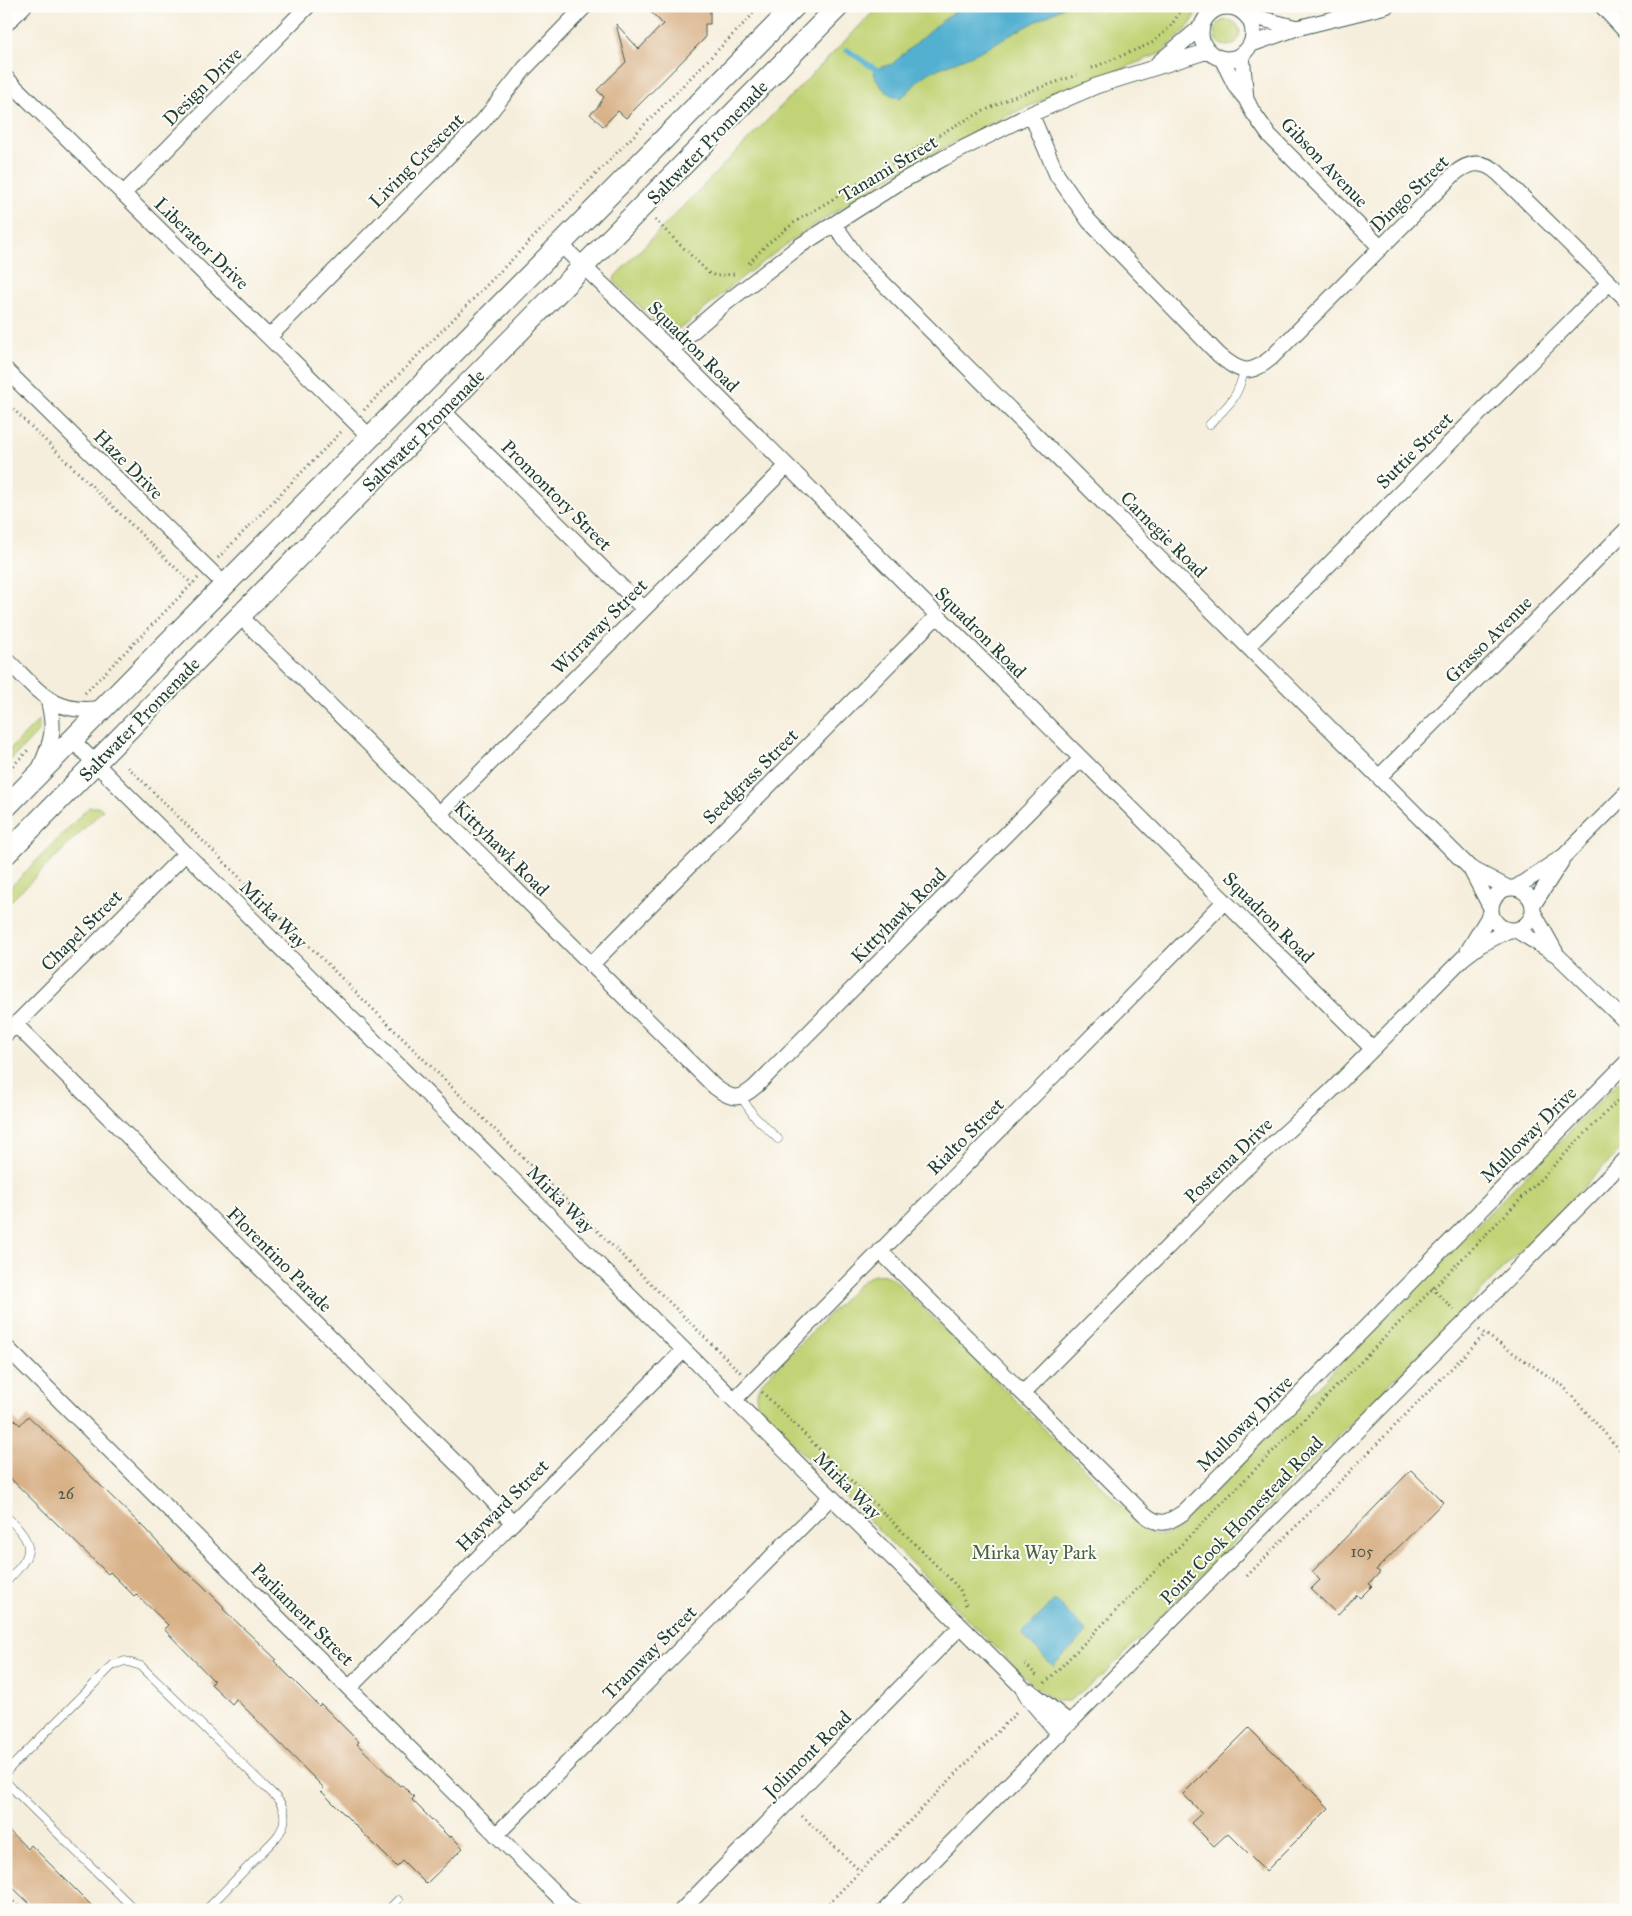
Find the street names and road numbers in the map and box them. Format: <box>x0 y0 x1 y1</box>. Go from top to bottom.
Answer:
street label: Design Drive <box>158 42 247 131</box>
street label: Saltwater Promenade <box>642 75 773 209</box>
street label: Living Crescent <box>364 108 469 213</box>
street label: Gibson Avenue <box>1276 113 1373 212</box>
street label: Tanami Street <box>835 130 942 207</box>
street label: Dingo Street <box>1365 150 1454 237</box>
street label: Liberator Drive <box>149 192 254 294</box>
street label: Squadron Road <box>643 296 744 398</box>
street label: Saltwater Promenade <box>357 364 490 496</box>
street label: Suttie Street <box>1371 407 1458 493</box>
street label: Haze Drive <box>89 425 168 504</box>
street label: Promontory Street <box>497 435 617 556</box>
street label: Carnegie Road <box>1115 486 1212 583</box>
street label: Wirraway Street <box>547 574 652 679</box>
street label: Squadron Road <box>930 582 1031 684</box>
street label: Grasso Avenue <box>1440 591 1537 688</box>
street label: Saltwater Promenade <box>74 652 205 786</box>
street label: Seedgrass Street <box>698 724 804 830</box>
street label: Kittyhawk Road <box>449 796 554 901</box>
street label: Kittyhawk Road <box>846 863 951 968</box>
street label: Squadron Road <box>1218 867 1319 969</box>
street label: Mirka Way <box>235 876 313 954</box>
street label: Chapel Street <box>36 885 127 976</box>
street label: Mulloway Drive <box>1476 1081 1581 1187</box>
street label: Rialto Street <box>922 1093 1009 1180</box>
street label: Postema Drive <box>1179 1113 1277 1208</box>
street label: Mirka Way <box>522 1161 600 1239</box>
street label: Florentino Parade <box>222 1202 337 1317</box>
street label: Mulloway Drive <box>1192 1370 1297 1476</box>
street label: Point Cook Homestead Road <box>1155 1431 1328 1609</box>
street label: Mirka Way <box>809 1447 887 1525</box>
street label: Hayward Street <box>451 1454 554 1556</box>
street label: Parliament Street <box>246 1558 359 1671</box>
street label: Tramway Street <box>597 1600 701 1704</box>
street label: Jolimont Road <box>757 1705 857 1805</box>

